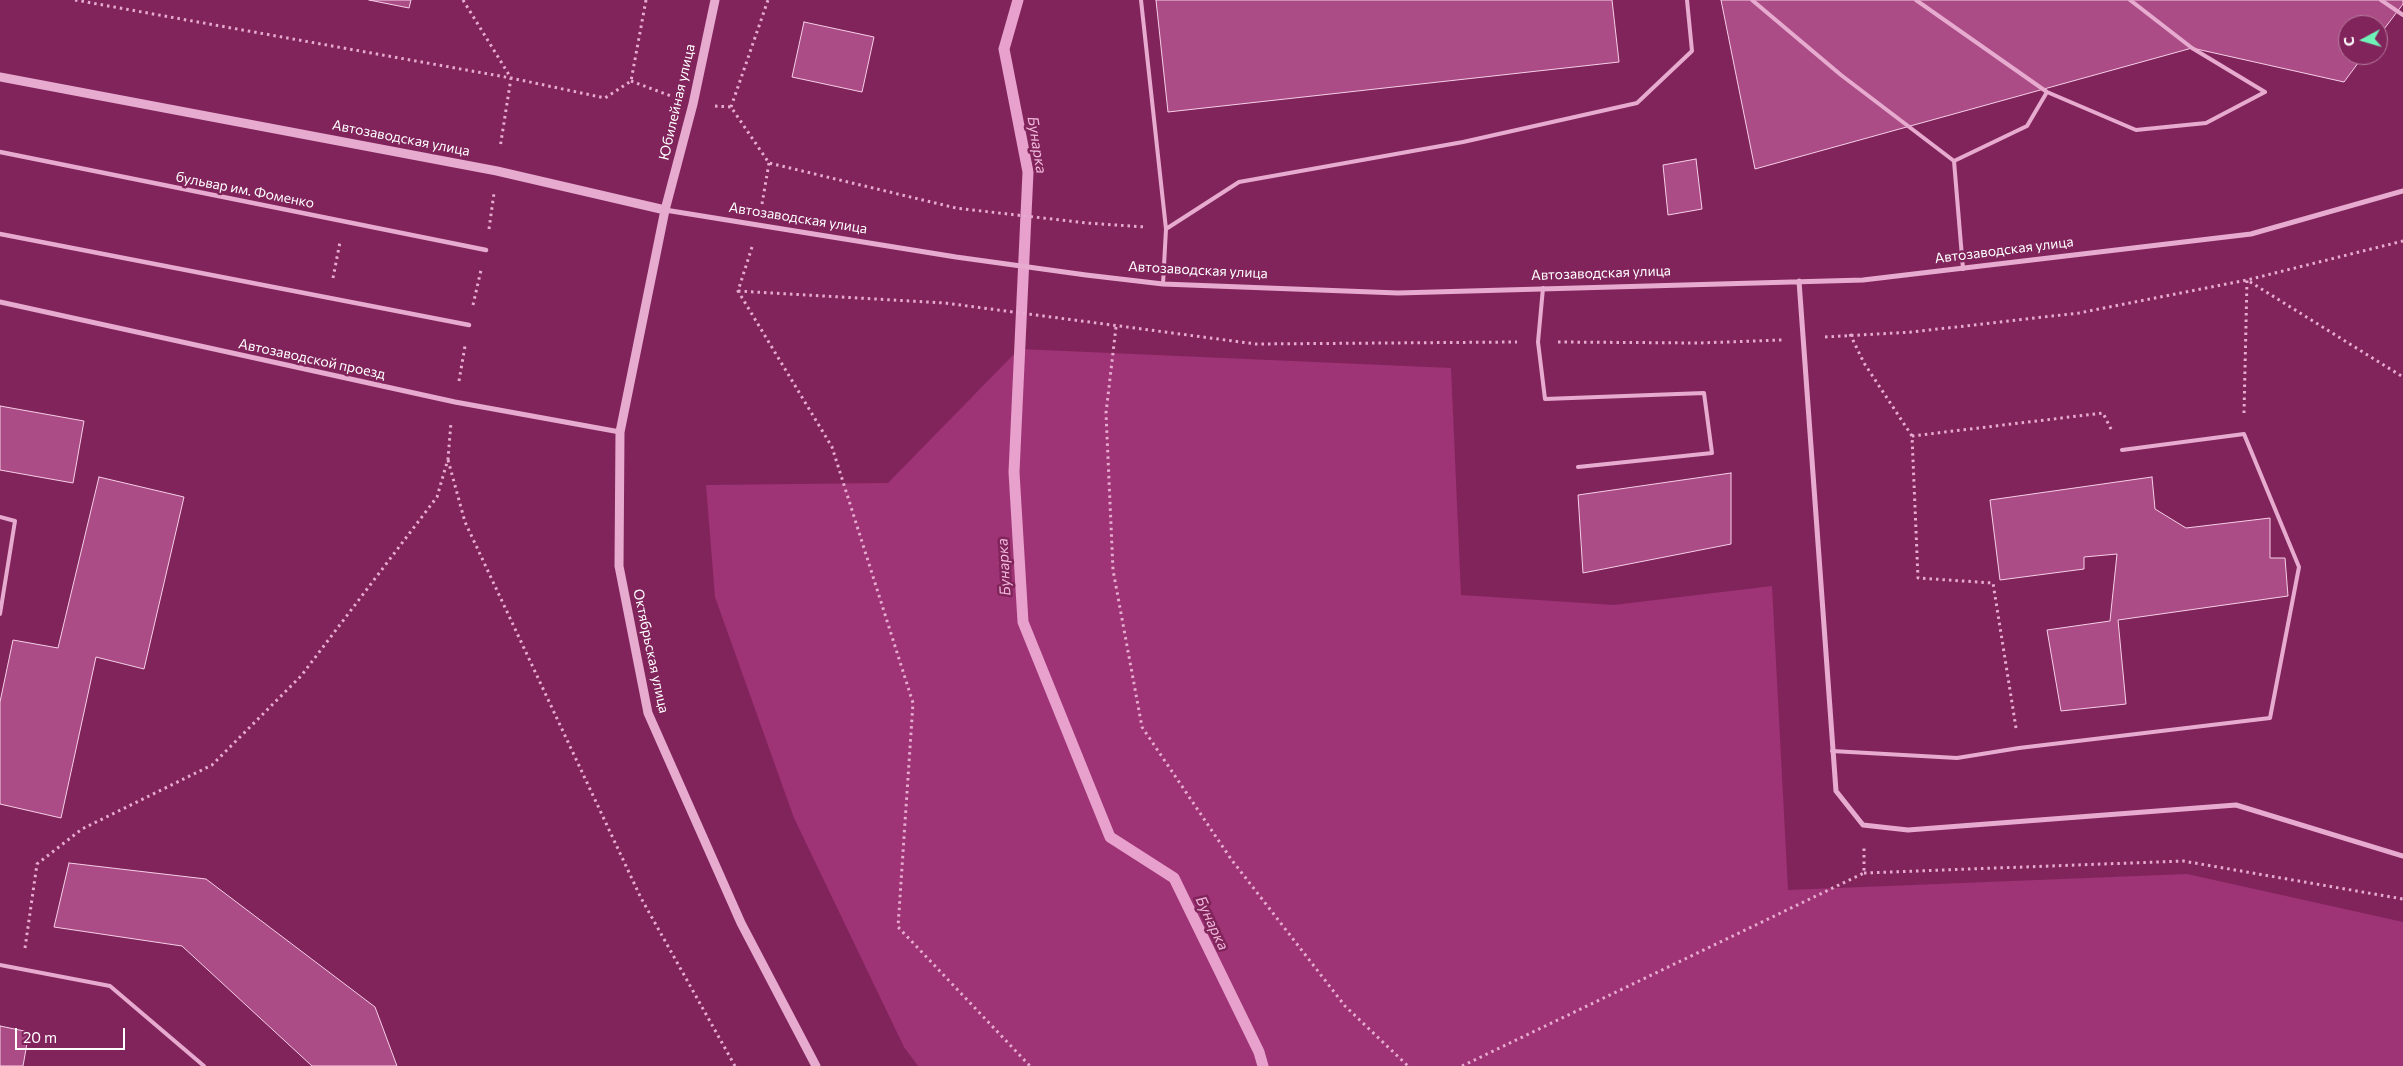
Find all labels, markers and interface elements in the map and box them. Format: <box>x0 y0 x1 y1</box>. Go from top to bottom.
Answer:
north arrow <box>2338 15 2388 65</box>
text: С <box>2340 36 2358 47</box>
street label: Юбилейная улица <box>655 42 699 162</box>
water label: Бунарка <box>1024 115 1050 175</box>
street label: Автозаводская улица <box>331 116 471 160</box>
street label: бульвар им. Фоменко <box>174 168 316 212</box>
street label: Автозаводская улица <box>728 199 868 237</box>
street label: Автозаводская улица <box>1934 233 2074 267</box>
street label: Автозаводская улица <box>1128 258 1268 282</box>
street label: Автозаводская улица <box>1531 262 1671 284</box>
street label: Автозаводской проезд <box>237 335 387 383</box>
water label: Бунарка <box>994 538 1014 596</box>
street label: Октябрьская улица <box>630 587 672 715</box>
water label: Бунарка <box>1192 893 1232 953</box>
scale bar <box>18 1018 128 1050</box>
text: 20 m <box>23 1028 57 1046</box>

